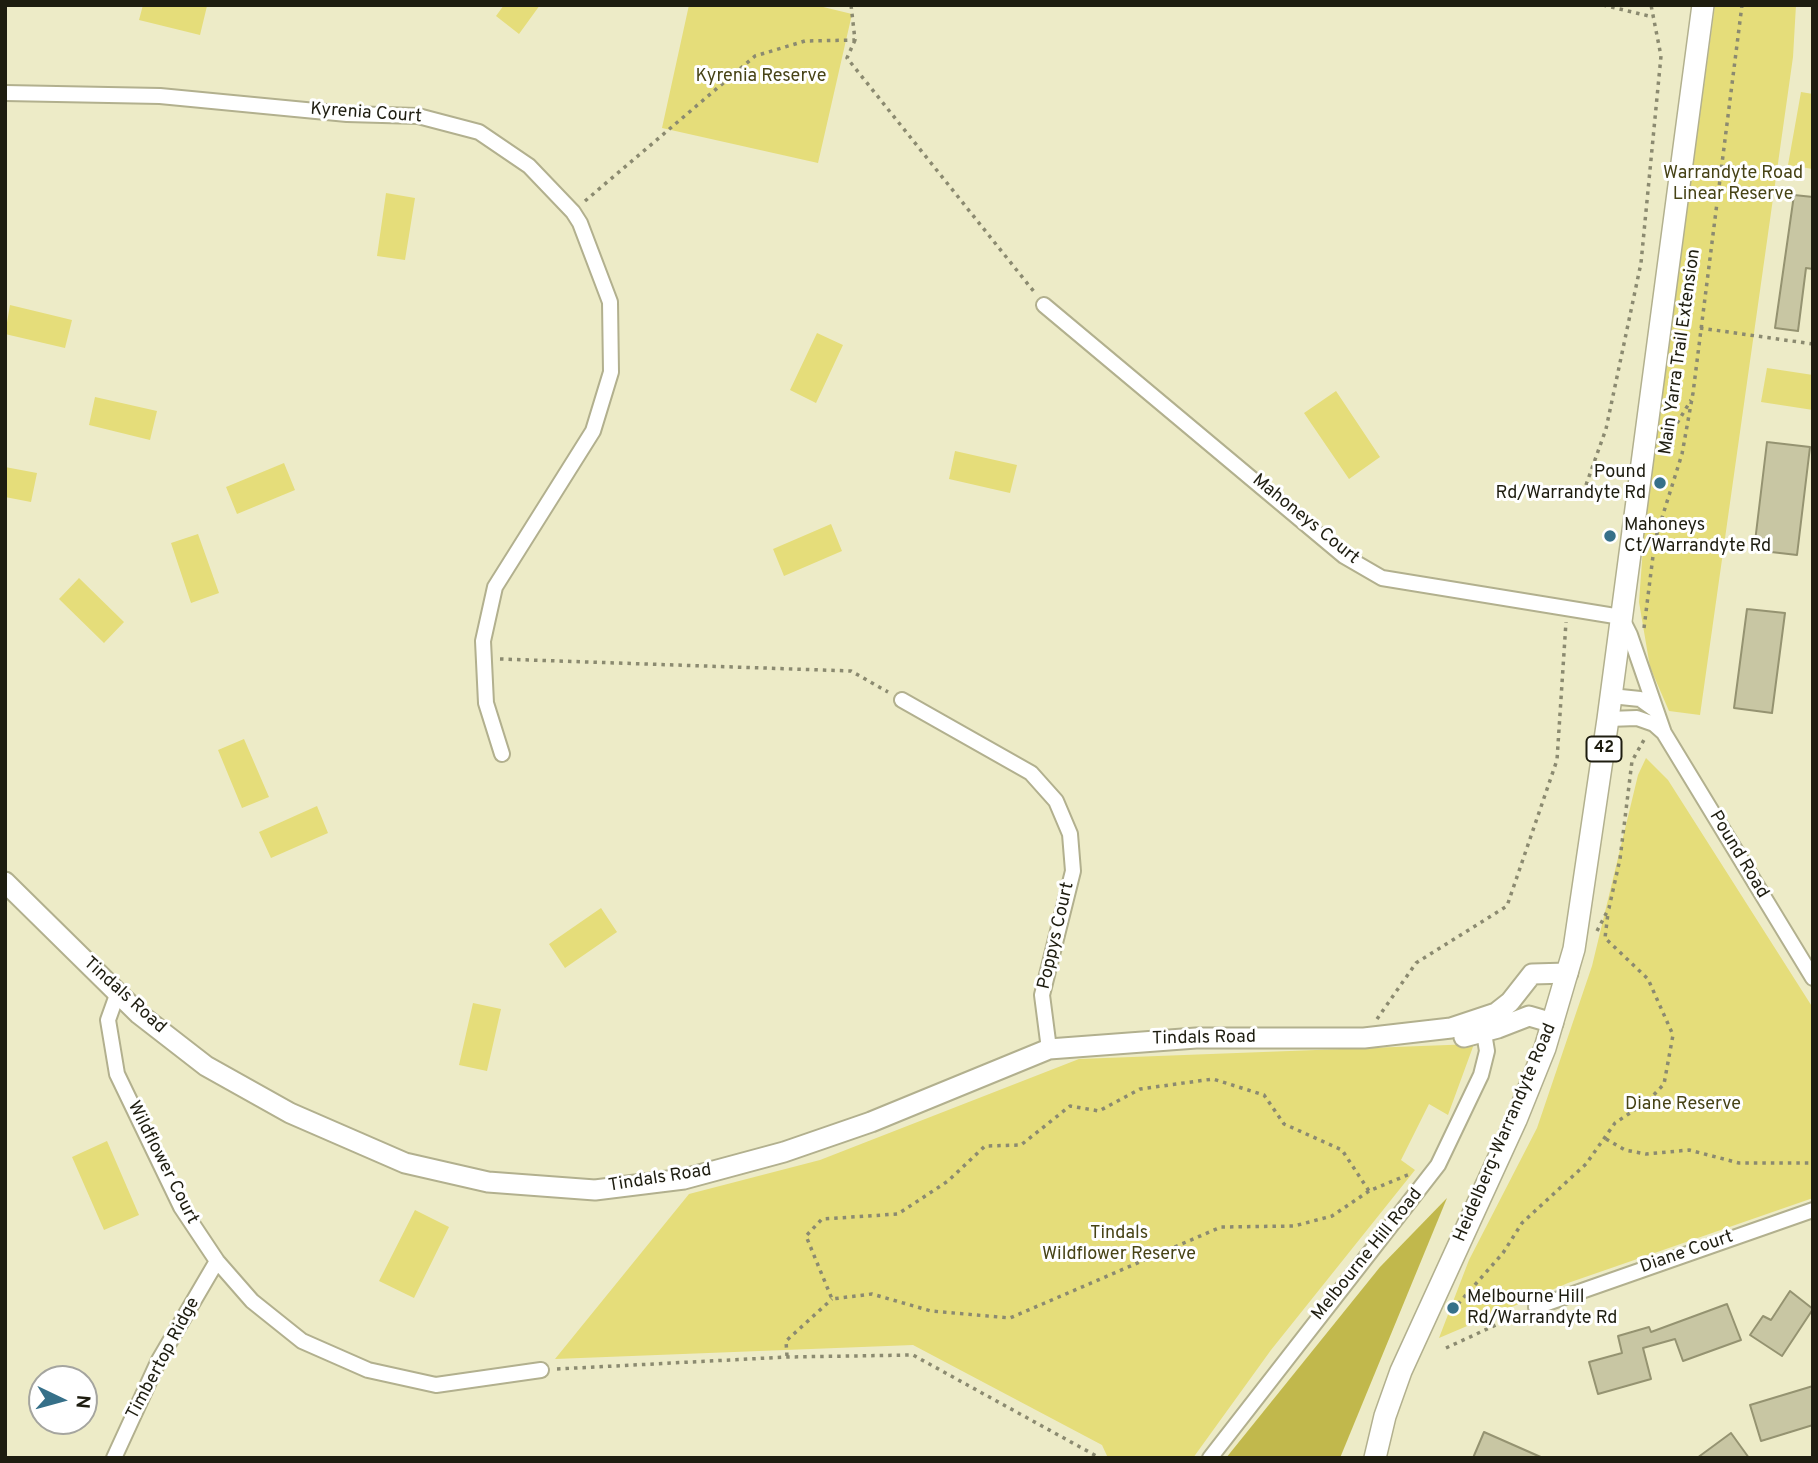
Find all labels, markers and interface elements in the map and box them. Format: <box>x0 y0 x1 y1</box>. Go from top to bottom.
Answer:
park label: Kyrenia Reserve <box>696 66 826 88</box>
street label: Kyrenia Court <box>309 99 423 129</box>
park label: Warrandyte Road Linear Reserve <box>1663 163 1803 206</box>
street label: Main Yarra Trail Extension <box>1656 248 1706 456</box>
place label: Pound Rd/Warrandyte Rd <box>1496 462 1646 504</box>
street label: Mahoneys Court <box>1247 470 1363 570</box>
marker: Pound Rd/Warrandyte Rd <box>1652 475 1668 491</box>
place label: Mahoneys Ct/Warrandyte Rd <box>1624 515 1771 558</box>
marker: Mahoneys Ct/Warrandyte Rd <box>1602 528 1618 544</box>
road number: 42 <box>1586 736 1622 762</box>
street label: Pound Road <box>1703 807 1773 903</box>
street label: Poppys Court <box>1034 880 1080 992</box>
street label: Tindals Road <box>78 953 170 1039</box>
street label: Heidelberg-Warrandyte Road <box>1450 1020 1562 1246</box>
street label: Tindals Road <box>1152 1027 1256 1051</box>
park label: Diane Reserve <box>1625 1094 1741 1116</box>
street label: Wildflower Court <box>122 1098 202 1228</box>
street label: Tindals Road <box>607 1160 713 1198</box>
street label: Melbourne Hill Road <box>1308 1185 1428 1325</box>
park label: Tindals Wildflower Reserve <box>1042 1223 1196 1266</box>
street label: Diane Court <box>1638 1227 1736 1279</box>
place label: Melbourne Hill Rd/Warrandyte Rd <box>1467 1287 1617 1330</box>
street label: Timbertop Ridge <box>123 1294 205 1424</box>
marker: Melbourne Hill Rd/Warrandyte Rd <box>1445 1300 1461 1316</box>
north arrow <box>28 1365 98 1435</box>
text: N <box>69 1394 94 1410</box>

